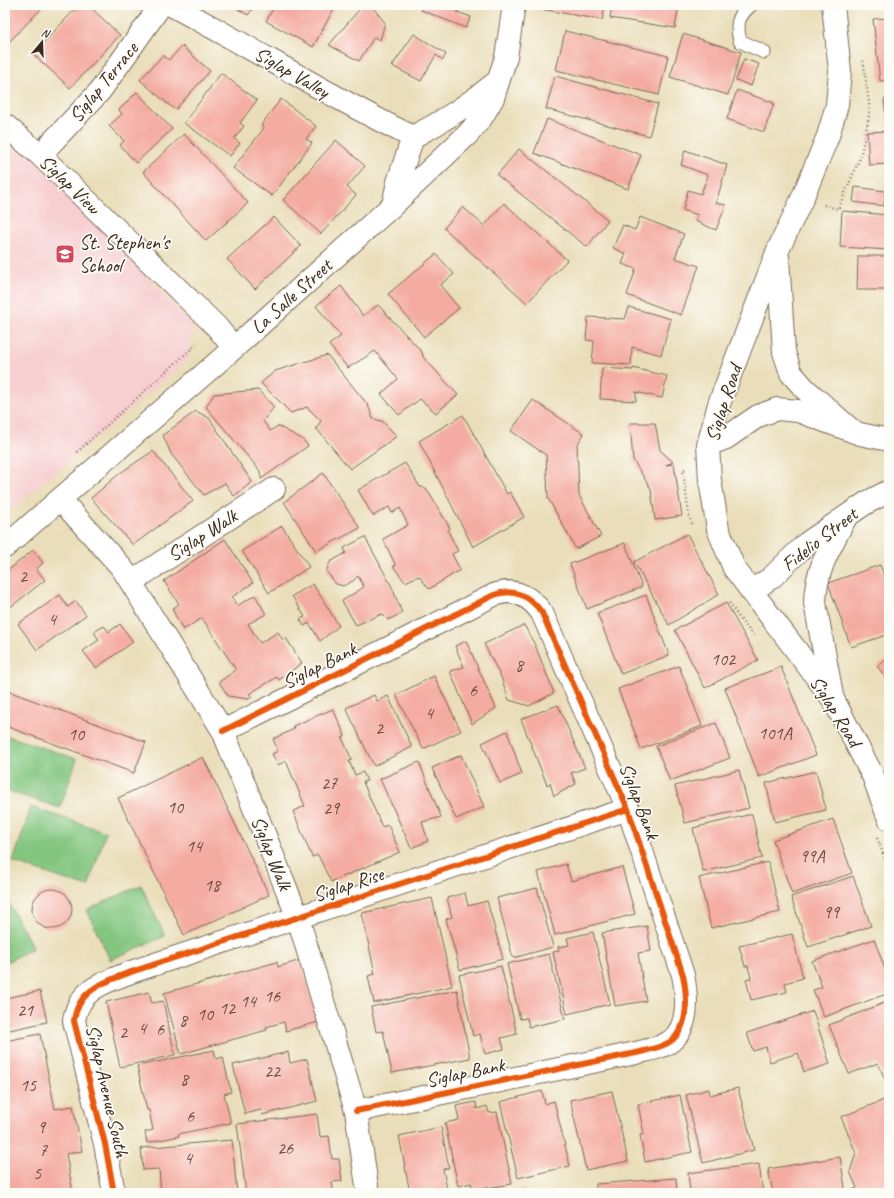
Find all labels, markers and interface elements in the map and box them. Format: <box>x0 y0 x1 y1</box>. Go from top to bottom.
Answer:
north arrow <box>22 22 62 62</box>
text: N <box>40 25 53 41</box>
street label: Siglap Terrace <box>63 36 144 128</box>
street label: Siglap Valley <box>250 41 335 105</box>
street label: Siglap View <box>34 149 107 221</box>
place label: St. Stephen's School <box>79 230 171 278</box>
school or university icon: St. Stephen's School <box>54 243 76 265</box>
street label: La Salle Street <box>246 252 339 339</box>
street label: Siglap Road <box>699 359 749 445</box>
street label: Fidelio Street <box>776 501 864 577</box>
street label: Siglap Walk <box>163 503 243 567</box>
house number: 2 <box>19 565 29 587</box>
house number: 4 <box>48 608 58 630</box>
street label: Siglap Bank <box>278 635 362 695</box>
house number: 102 <box>711 648 737 670</box>
house number: 8 <box>515 654 525 676</box>
street label: Siglap Road <box>804 671 869 754</box>
house number: 6 <box>469 679 478 701</box>
house number: 4 <box>425 702 435 724</box>
house number: 2 <box>375 717 385 739</box>
house number: 101A <box>758 722 793 744</box>
house number: 10 <box>68 723 86 745</box>
street label: Siglap Bank <box>614 760 666 844</box>
house number: 27 <box>321 772 338 794</box>
house number: 10 <box>167 796 185 818</box>
house number: 29 <box>323 797 341 819</box>
street label: Siglap Walk <box>245 812 298 896</box>
house number: 14 <box>186 835 204 857</box>
house number: 99A <box>799 845 826 867</box>
street label: Siglap Rise <box>310 861 388 908</box>
house number: 18 <box>204 874 222 896</box>
house number: 99 <box>823 901 841 923</box>
house number: 16 <box>264 985 281 1007</box>
house number: 14 <box>240 990 258 1012</box>
house number: 12 <box>219 997 237 1019</box>
house number: 21 <box>17 999 34 1021</box>
house number: 10 <box>197 1003 215 1025</box>
house number: 8 <box>179 1009 189 1031</box>
house number: 4 <box>138 1017 148 1039</box>
house number: 6 <box>156 1018 165 1040</box>
house number: 2 <box>119 1021 129 1043</box>
street label: Siglap Avenue South <box>80 1022 135 1161</box>
street label: Siglap Bank <box>424 1052 508 1093</box>
house number: 22 <box>264 1060 282 1082</box>
house number: 8 <box>180 1068 190 1090</box>
house number: 15 <box>20 1074 37 1096</box>
house number: 6 <box>186 1105 195 1127</box>
house number: 9 <box>37 1116 47 1138</box>
house number: 26 <box>277 1137 294 1159</box>
house number: 7 <box>39 1139 48 1161</box>
house number: 4 <box>184 1147 194 1169</box>
house number: 5 <box>33 1162 42 1184</box>

